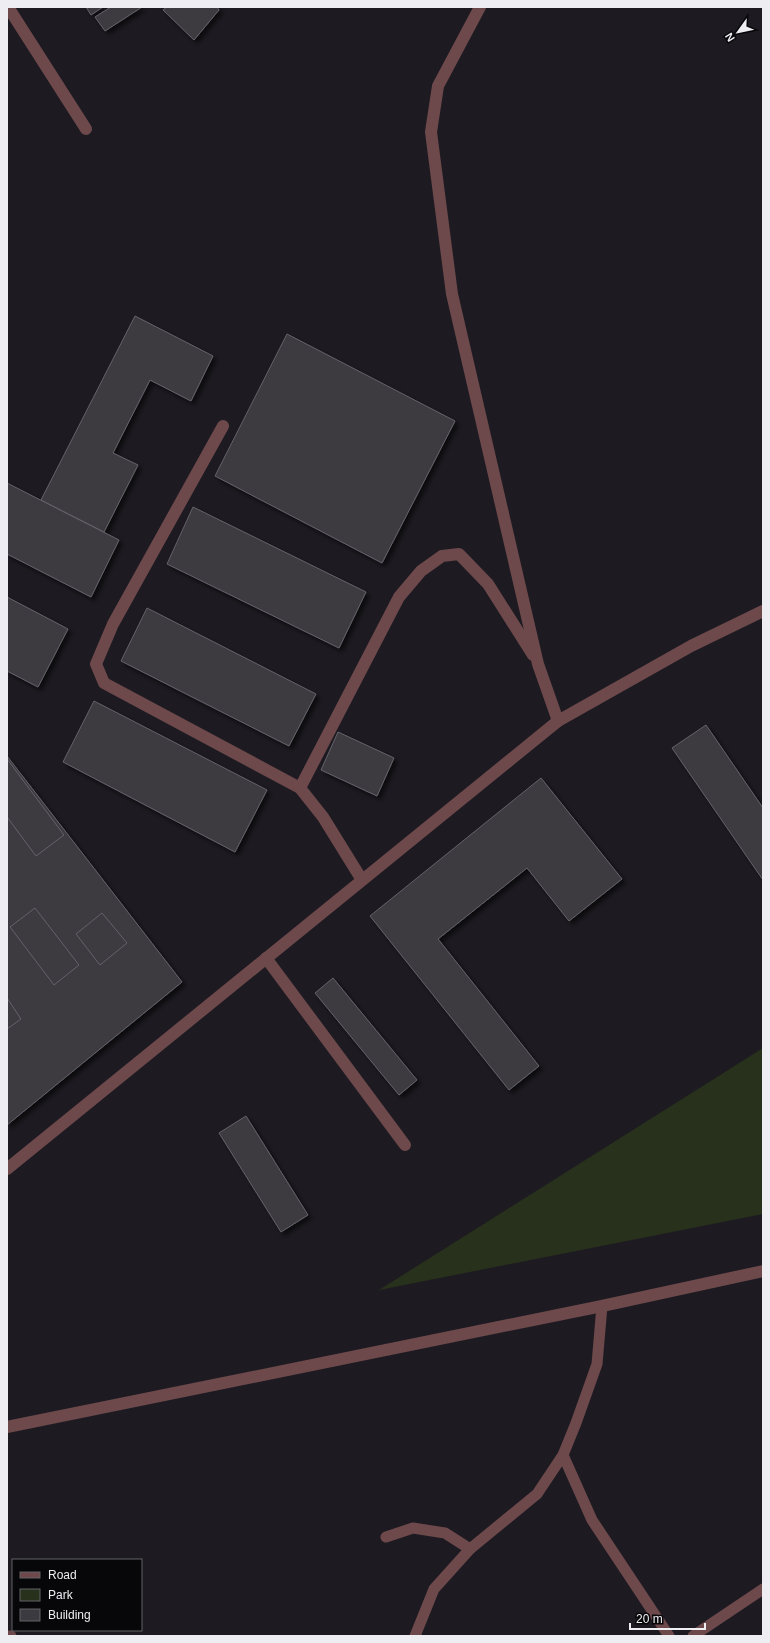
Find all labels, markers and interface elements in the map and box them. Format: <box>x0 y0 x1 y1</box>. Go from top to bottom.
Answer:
north arrow <box>718 12 758 52</box>
text: N <box>722 31 737 44</box>
legend <box>12 1559 142 1631</box>
text: Road <box>48 1568 77 1582</box>
text: Park <box>48 1588 74 1602</box>
scale bar <box>630 1605 705 1631</box>
text: Building <box>48 1608 91 1622</box>
text: 20 m <box>636 1612 663 1626</box>

